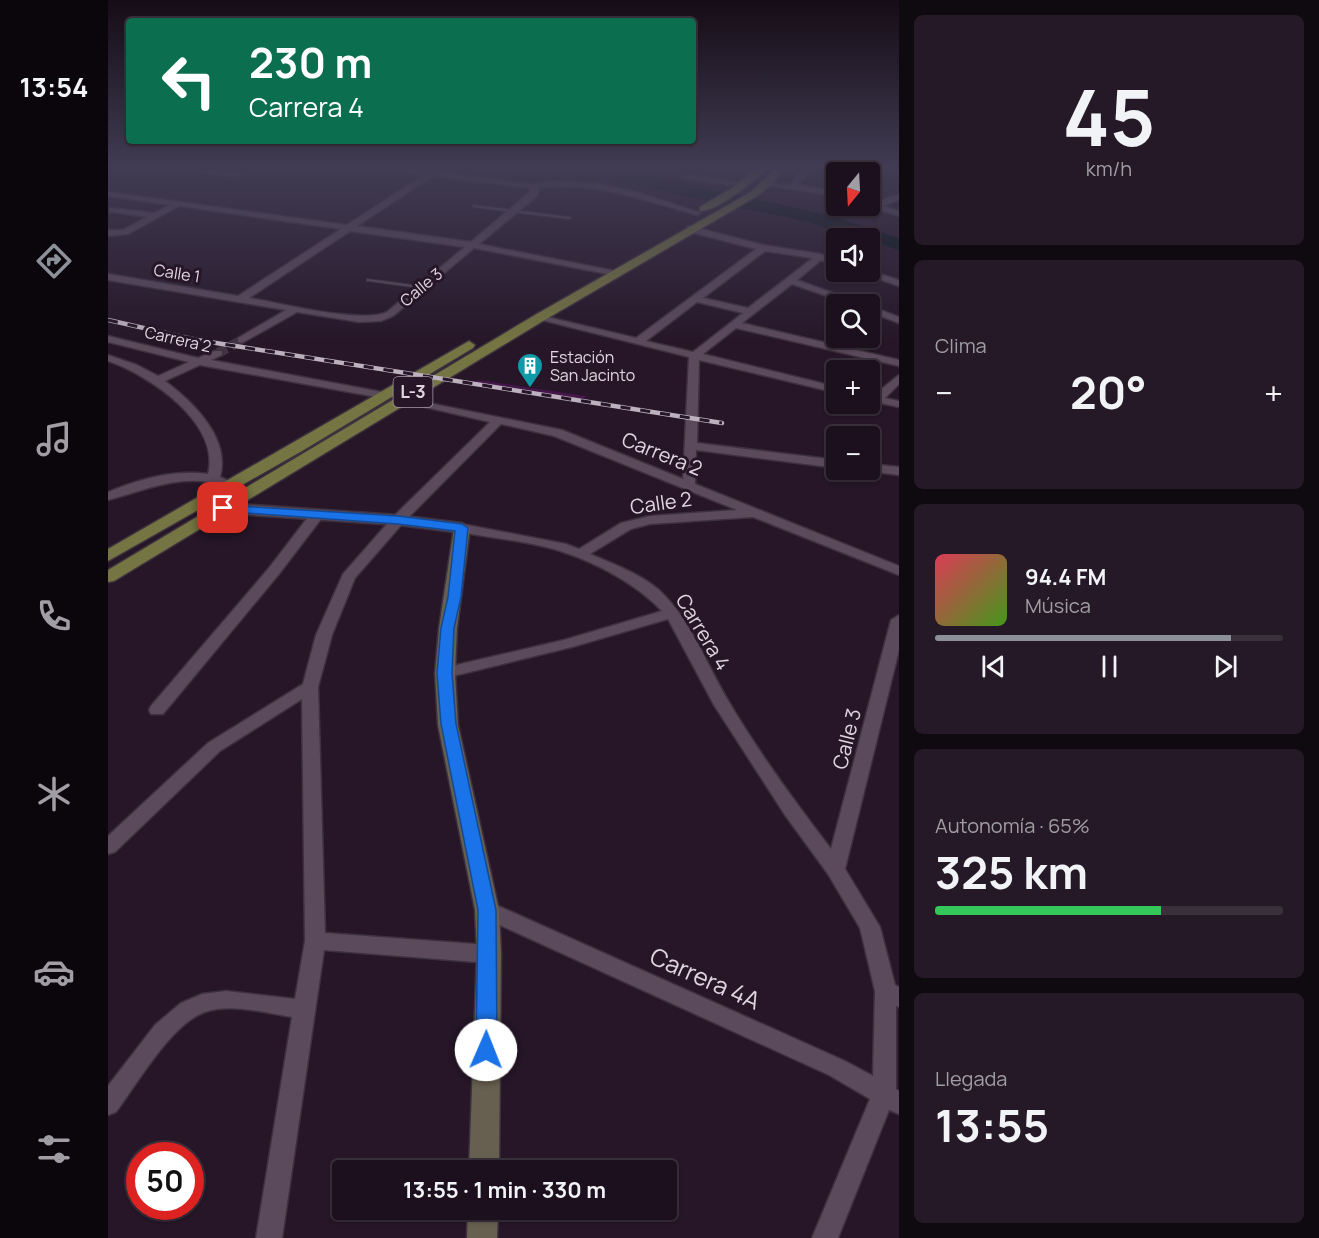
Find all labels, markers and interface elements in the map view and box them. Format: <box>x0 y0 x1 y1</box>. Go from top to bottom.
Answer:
text: 230 m <box>249 33 372 91</box>
icon: left <box>150 42 228 120</box>
text: 45 <box>1062 63 1156 169</box>
text: 13:54 <box>19 68 89 105</box>
text: Carrera 4 <box>249 88 364 125</box>
text: km/h <box>1086 155 1132 182</box>
north arrow <box>826 162 880 216</box>
map controls <box>826 162 880 480</box>
button: sound <box>826 228 880 282</box>
icon: directions <box>33 240 75 282</box>
street label: Calle 1 <box>152 258 202 288</box>
street label: Calle 3 <box>395 263 447 311</box>
button: search <box>826 294 880 348</box>
street label: Carrera 2 <box>143 321 213 357</box>
text: Clima <box>935 332 987 359</box>
place label: Estación San Jacinto <box>550 346 635 386</box>
building icon: Estación San Jacinto <box>515 351 545 389</box>
button: + <box>826 360 880 414</box>
text: 20° <box>1070 361 1147 423</box>
text: − <box>935 370 953 415</box>
text: + <box>1264 370 1283 415</box>
road number: L-3 <box>394 377 432 407</box>
icon: music <box>33 418 75 460</box>
street label: Carrera 2 <box>618 425 706 482</box>
button: − <box>826 426 880 480</box>
pin <box>197 482 248 533</box>
street label: Calle 2 <box>628 485 693 520</box>
icon: arrive <box>206 491 239 524</box>
text: 94.4 FM <box>1025 562 1106 592</box>
street label: Carrera 4 <box>670 588 737 675</box>
text: Música <box>1025 592 1091 619</box>
icon: phone <box>33 595 75 637</box>
icon: previous <box>977 650 1010 683</box>
icon: pause <box>1093 650 1126 683</box>
icon: next <box>1209 650 1242 683</box>
street label: Calle 3 <box>826 706 867 772</box>
icon: climate <box>33 773 75 815</box>
text: Autonomía · 65% <box>935 812 1090 839</box>
text: 325 km <box>935 841 1088 903</box>
street label: Carrera 4A <box>645 939 766 1017</box>
icon: car <box>33 951 75 993</box>
position arrow <box>454 1018 518 1082</box>
text: Llegada <box>935 1065 1007 1092</box>
text: 13:55 <box>935 1094 1049 1156</box>
icon: filters <box>33 1128 75 1170</box>
speed limit sign: 50 <box>126 1142 204 1220</box>
text: 13:55 · 1 min · 330 m <box>403 1175 606 1205</box>

